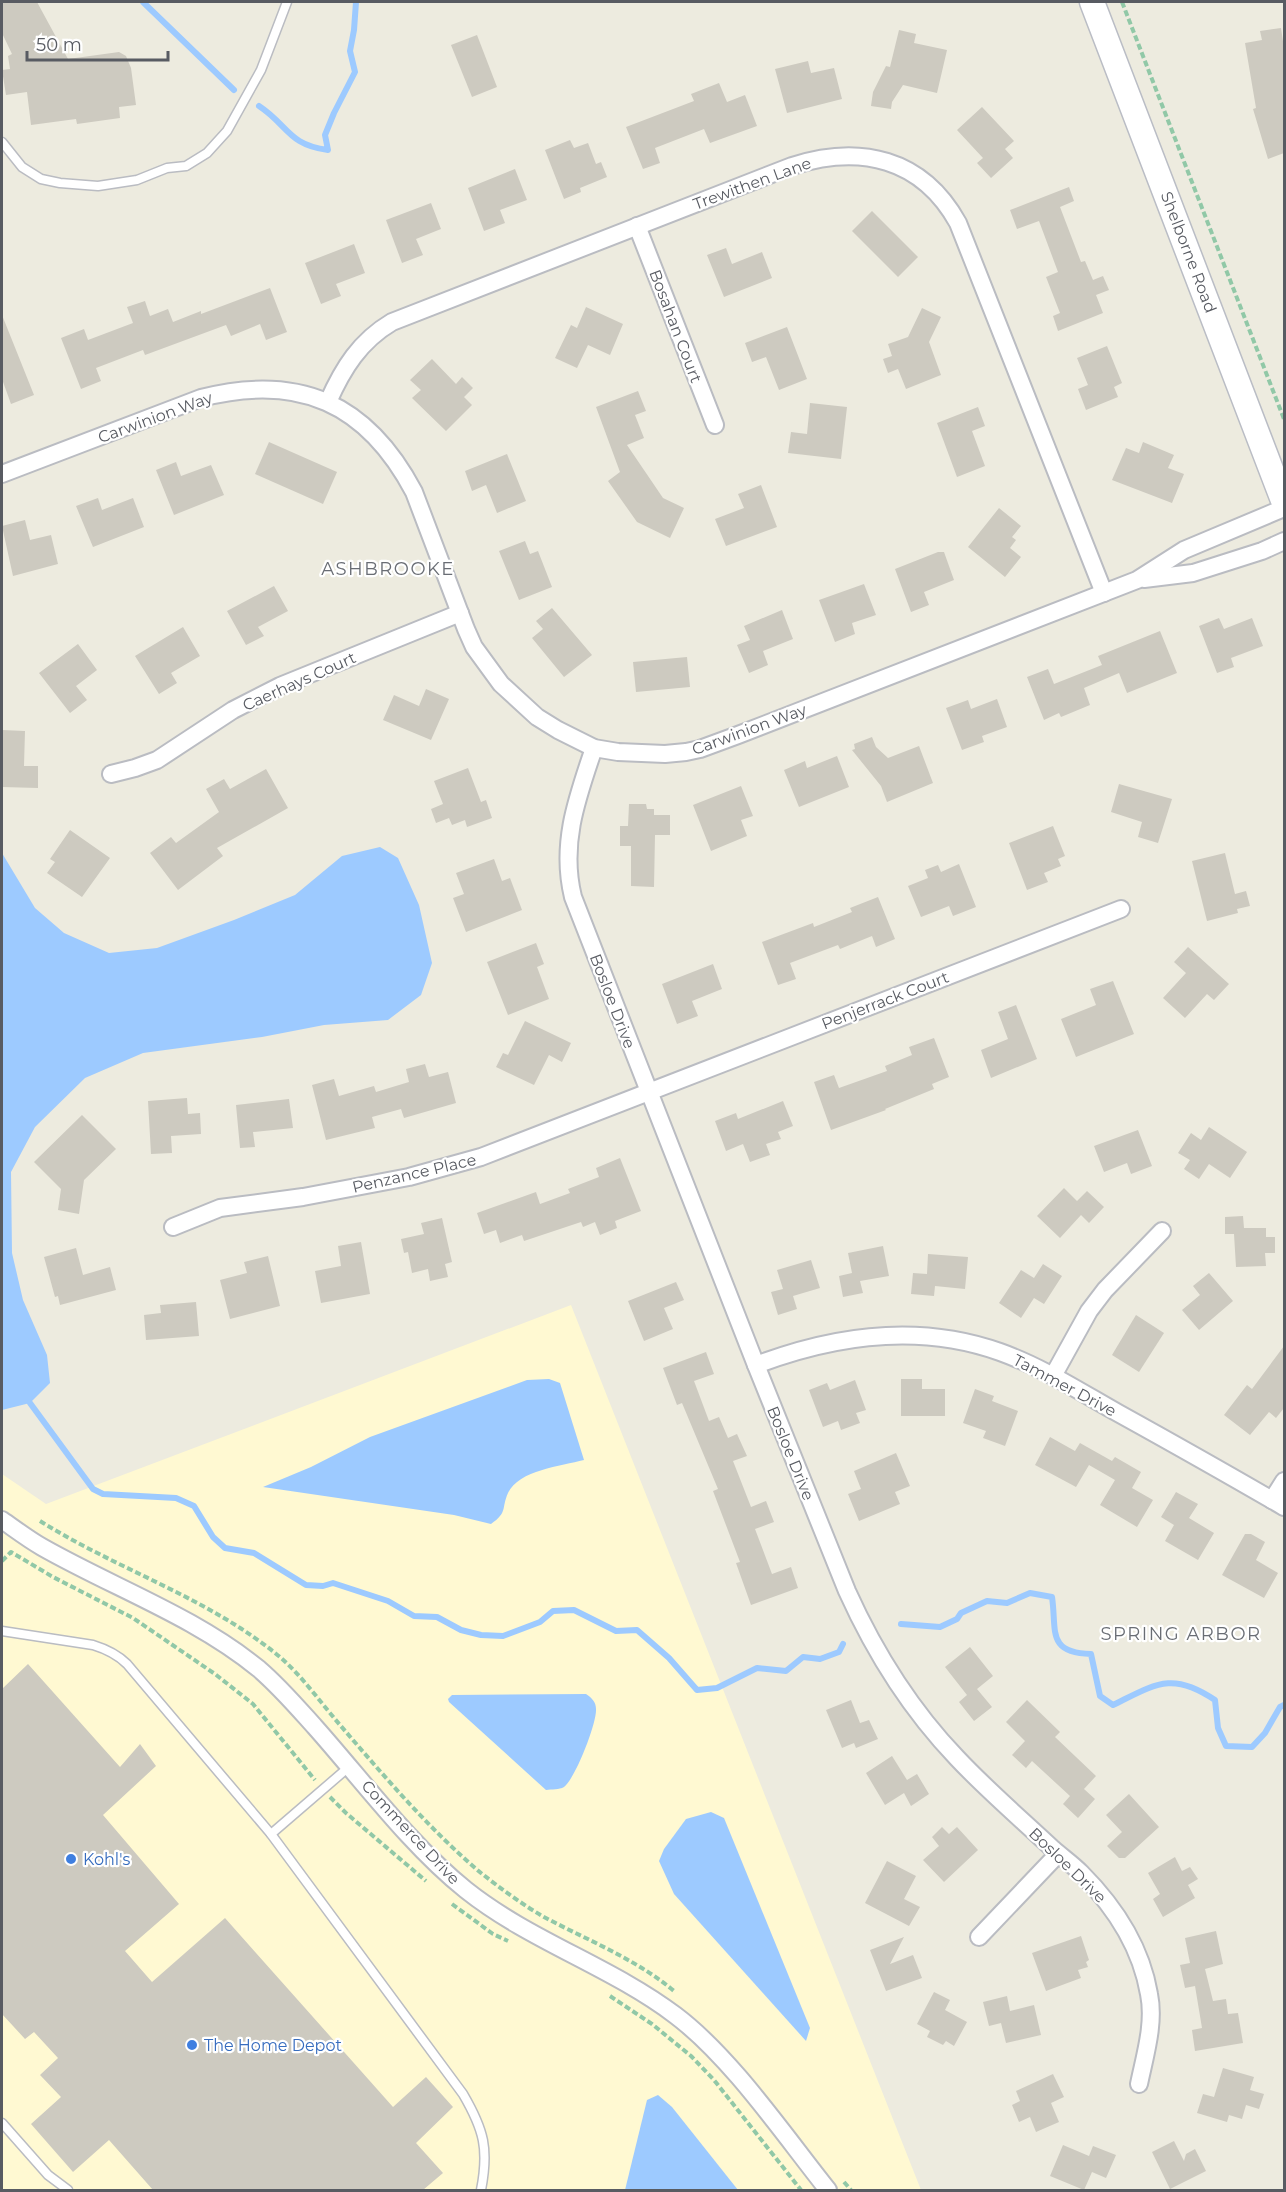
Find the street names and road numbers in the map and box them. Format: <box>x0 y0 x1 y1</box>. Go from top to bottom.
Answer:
street label: Trewithen Lane <box>691 153 814 214</box>
street label: Shelborne Road <box>1157 189 1220 315</box>
street label: Bosahan Court <box>645 267 706 386</box>
street label: Carwinion Way <box>95 388 215 447</box>
street label: Caerhays Court <box>240 648 359 715</box>
street label: Carwinion Way <box>689 700 809 759</box>
street label: Bosloe Drive <box>586 951 639 1051</box>
street label: Penjerrack Court <box>819 967 952 1034</box>
street label: Penzance Place <box>350 1150 478 1197</box>
street label: Tammer Drive <box>1010 1350 1120 1421</box>
street label: Bosloe Drive <box>763 1403 818 1503</box>
street label: Commerce Drive <box>357 1776 464 1888</box>
street label: Bosloe Drive <box>1025 1824 1110 1907</box>

